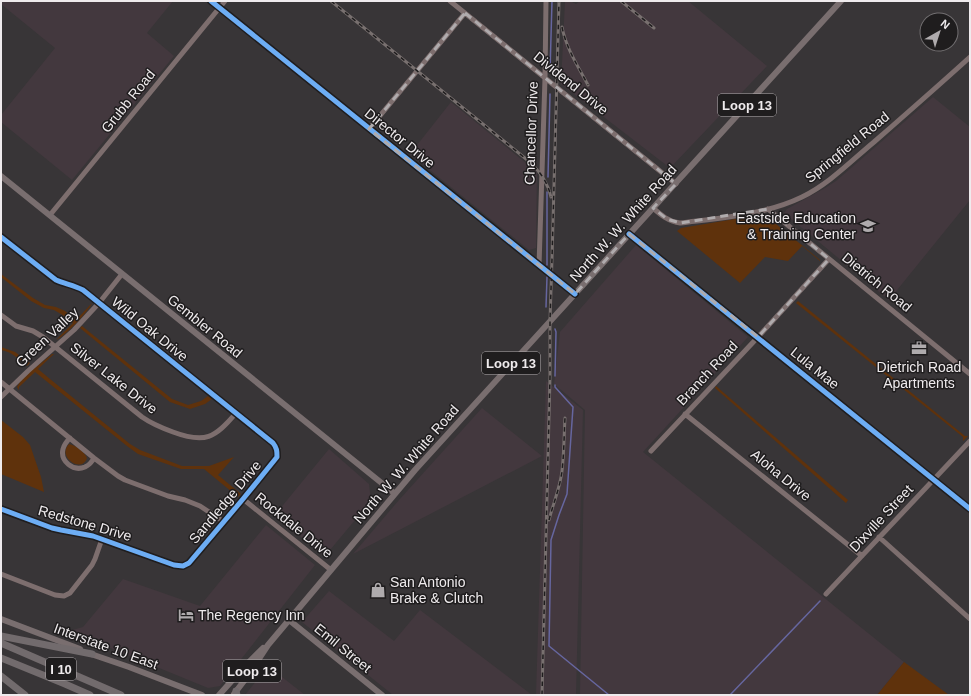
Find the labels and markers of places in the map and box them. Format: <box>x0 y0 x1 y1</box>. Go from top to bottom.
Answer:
place label: Eastside Education & Training Center <box>736 210 856 242</box>
school or university icon: Eastside Education & Training Center <box>859 217 877 235</box>
office icon: Dietrich Road Apartments <box>910 339 928 357</box>
place label: Dietrich Road Apartments <box>877 359 961 391</box>
place label: San Antonio Brake & Clutch <box>390 574 483 606</box>
shop icon: San Antonio Brake & Clutch <box>369 581 387 599</box>
hotel icon: The Regency Inn <box>177 606 195 624</box>
place label: The Regency Inn <box>198 607 305 623</box>

